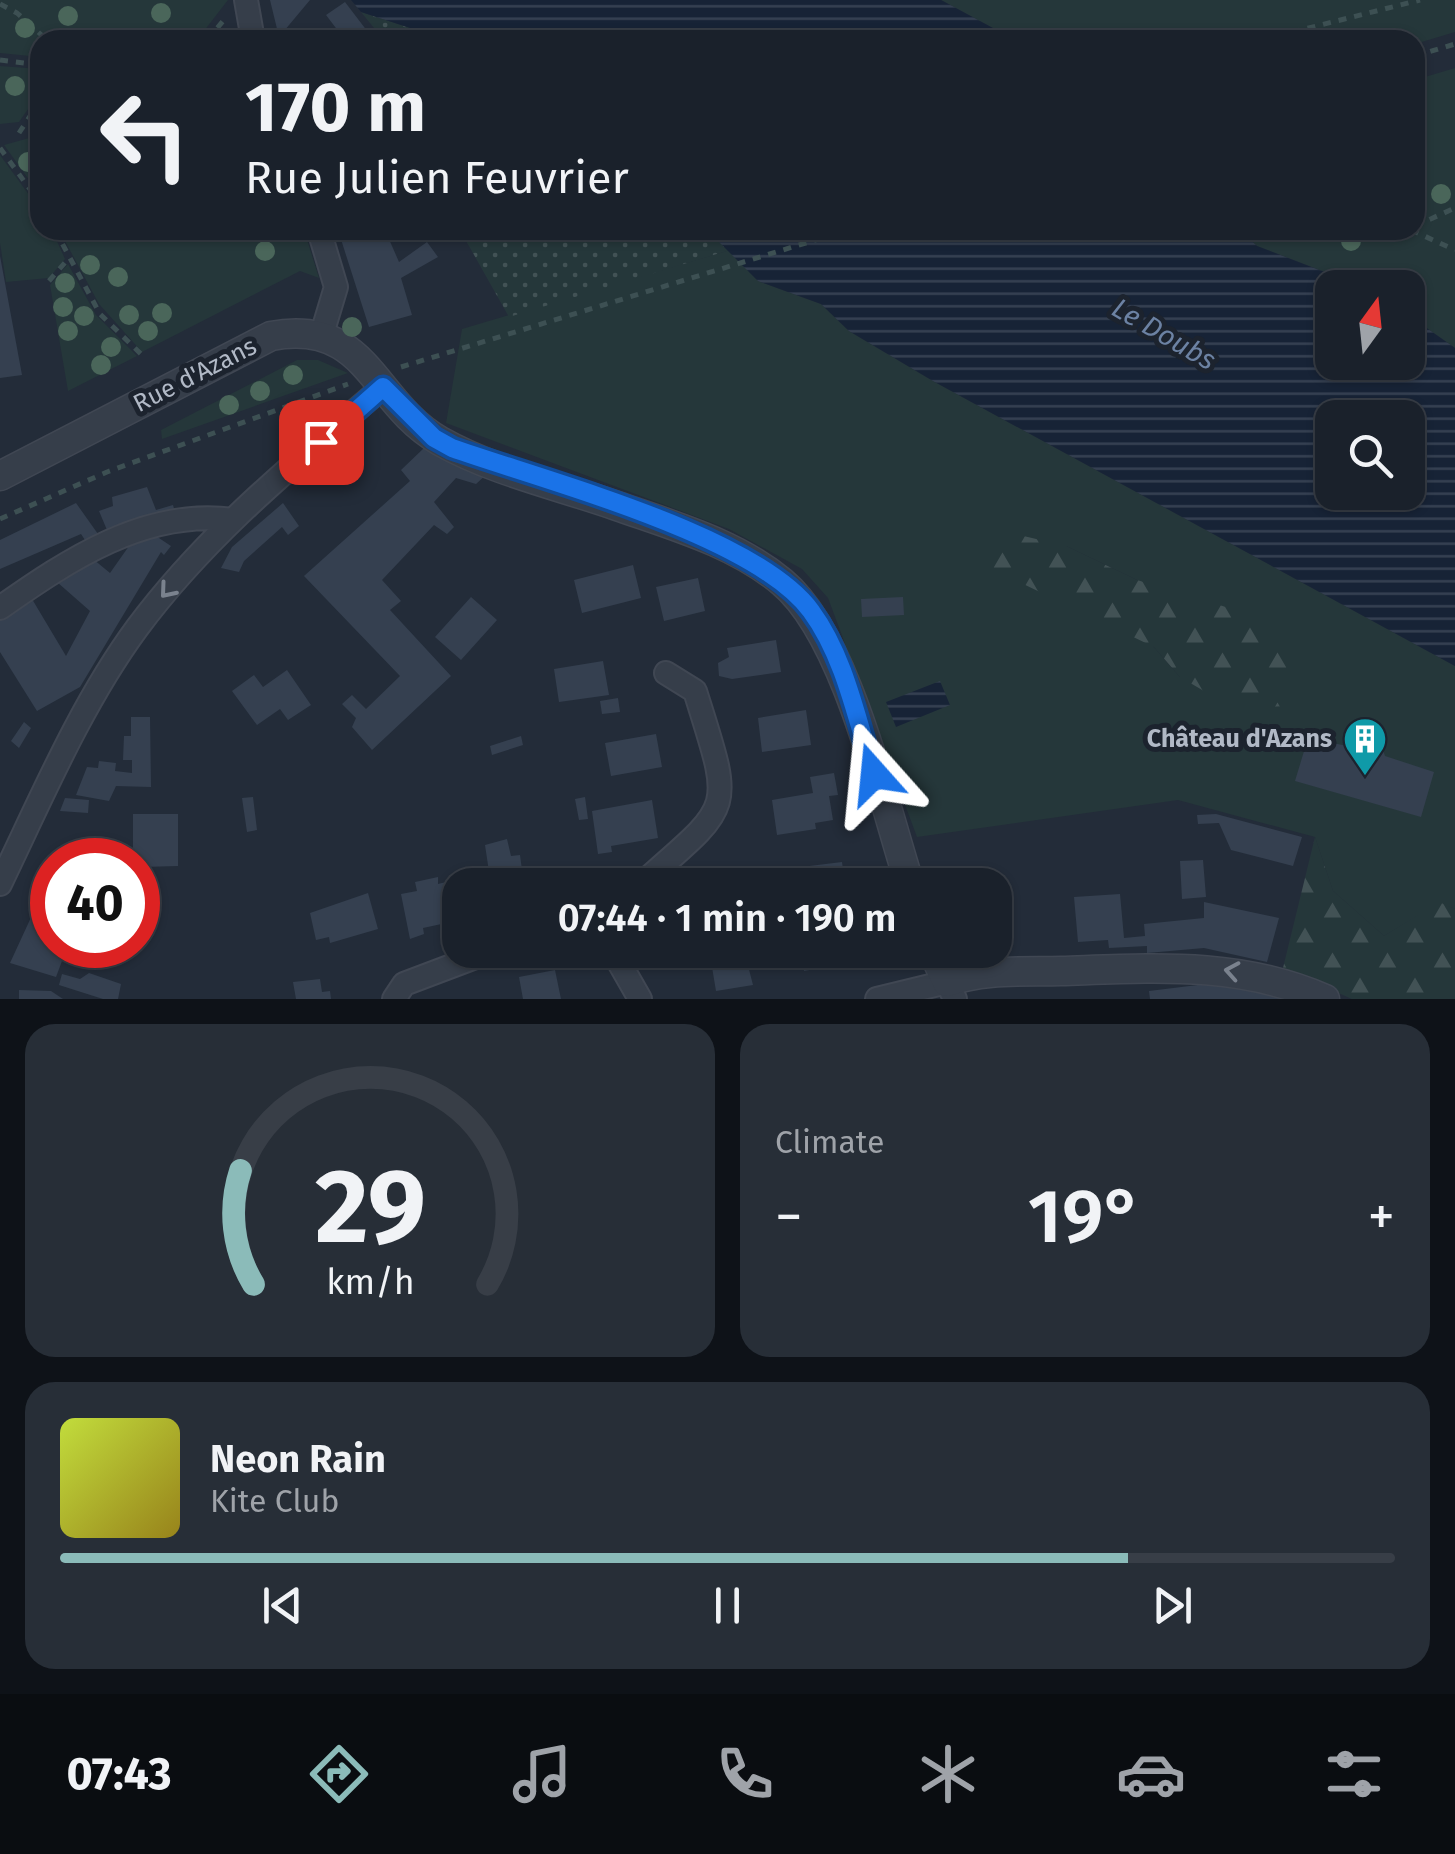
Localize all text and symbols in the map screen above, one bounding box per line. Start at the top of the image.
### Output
text: 170 m [245,66,426,150]
icon: left [80,70,210,200]
text: Rue Julien Feuvrier [245,151,629,205]
north arrow [1315,270,1425,380]
map controls [1315,270,1425,510]
water label: Le Doubs [1106,291,1222,377]
street label: Rue d'Azans [128,331,262,419]
pin [279,400,364,485]
button: search [1315,400,1425,510]
icon: arrive [294,415,349,470]
one-way arrow [160,580,178,598]
building icon: Château d'Azans [1342,716,1388,777]
position arrow [822,722,926,826]
place label: Château d'Azans [1147,724,1332,754]
speed limit sign: 40 [30,838,160,968]
text: 07:44 · 1 min · 190 m [558,895,896,941]
one-way arrow [1224,961,1240,982]
text: Climate [775,1123,884,1161]
text: 29 [315,1145,425,1270]
text: 19° [1028,1172,1142,1262]
text: − [775,1184,803,1250]
text: + [1368,1184,1395,1250]
text: km/h [326,1261,414,1303]
text: Neon Rain [210,1436,386,1482]
text: Kite Club [210,1482,339,1520]
icon: previous [255,1578,310,1633]
icon: pause [700,1578,755,1633]
icon: next [1145,1578,1200,1633]
icon: directions [304,1739,374,1809]
icon: music [507,1739,577,1809]
icon: phone [710,1739,780,1809]
icon: climate [913,1739,983,1809]
icon: car [1116,1739,1186,1809]
icon: filters [1319,1739,1389,1809]
text: 07:43 [66,1747,172,1801]

